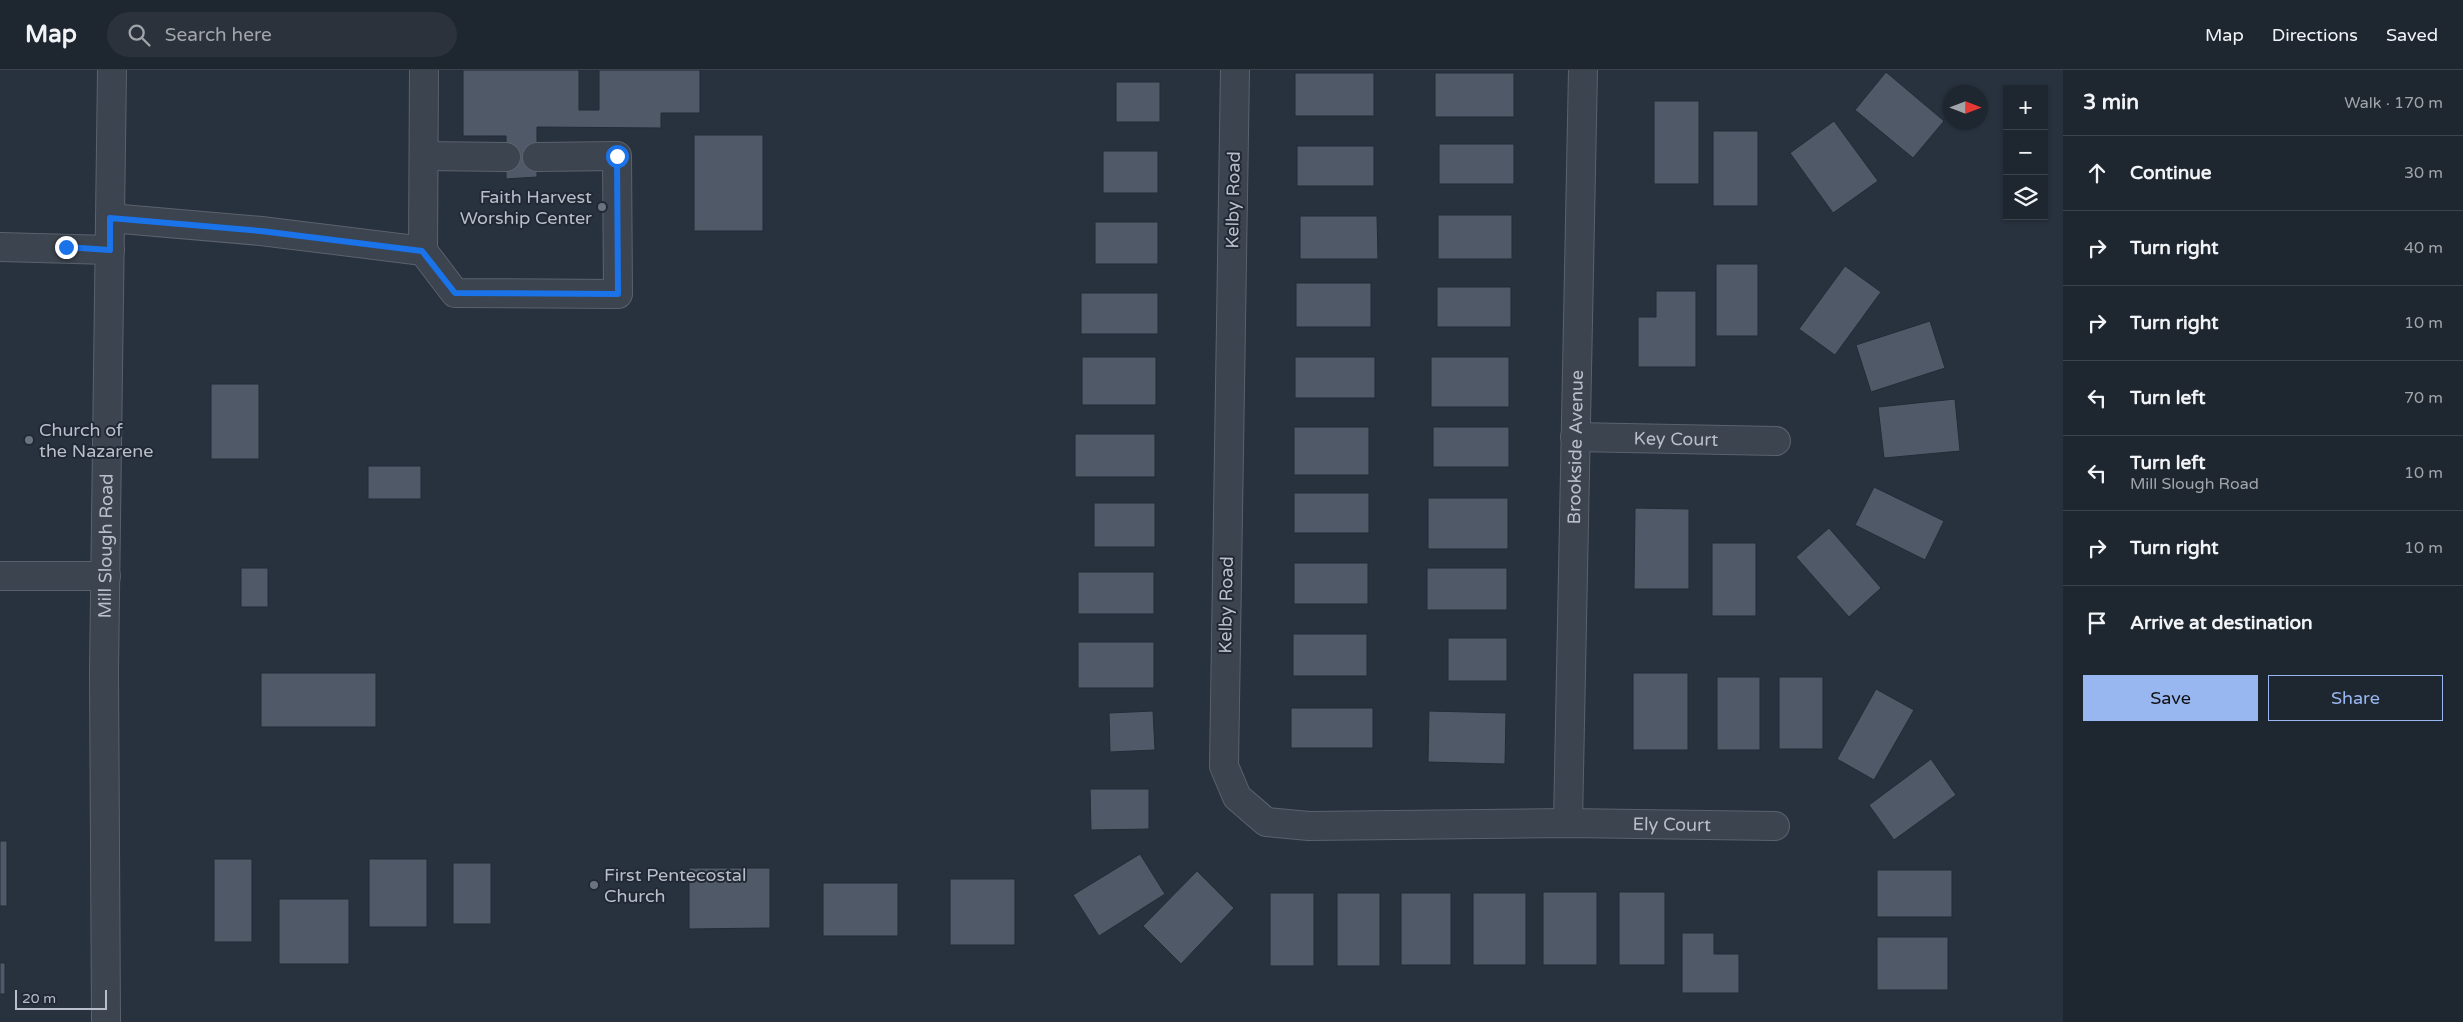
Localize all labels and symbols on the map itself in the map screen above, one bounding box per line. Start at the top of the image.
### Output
north arrow [1943,85,1988,130]
route start [606,145,629,168]
street label: Kelby Road [1221,151,1245,249]
place label: Faith Harvest Worship Center [460,186,592,229]
marker: Faith Harvest Worship Center [596,201,608,213]
route end [55,236,78,259]
street label: Brookside Avenue [1563,370,1588,525]
place label: Church of the Nazarene [39,419,153,462]
street label: Key Court [1634,427,1719,451]
marker: Church of the Nazarene [23,434,35,446]
street label: Mill Slough Road [94,473,118,619]
street label: Kelby Road [1214,556,1238,654]
street label: Ely Court [1632,813,1711,836]
place label: First Pentecostal Church [604,864,746,907]
marker: First Pentecostal Church [588,879,600,891]
scale bar [15,987,108,1010]

